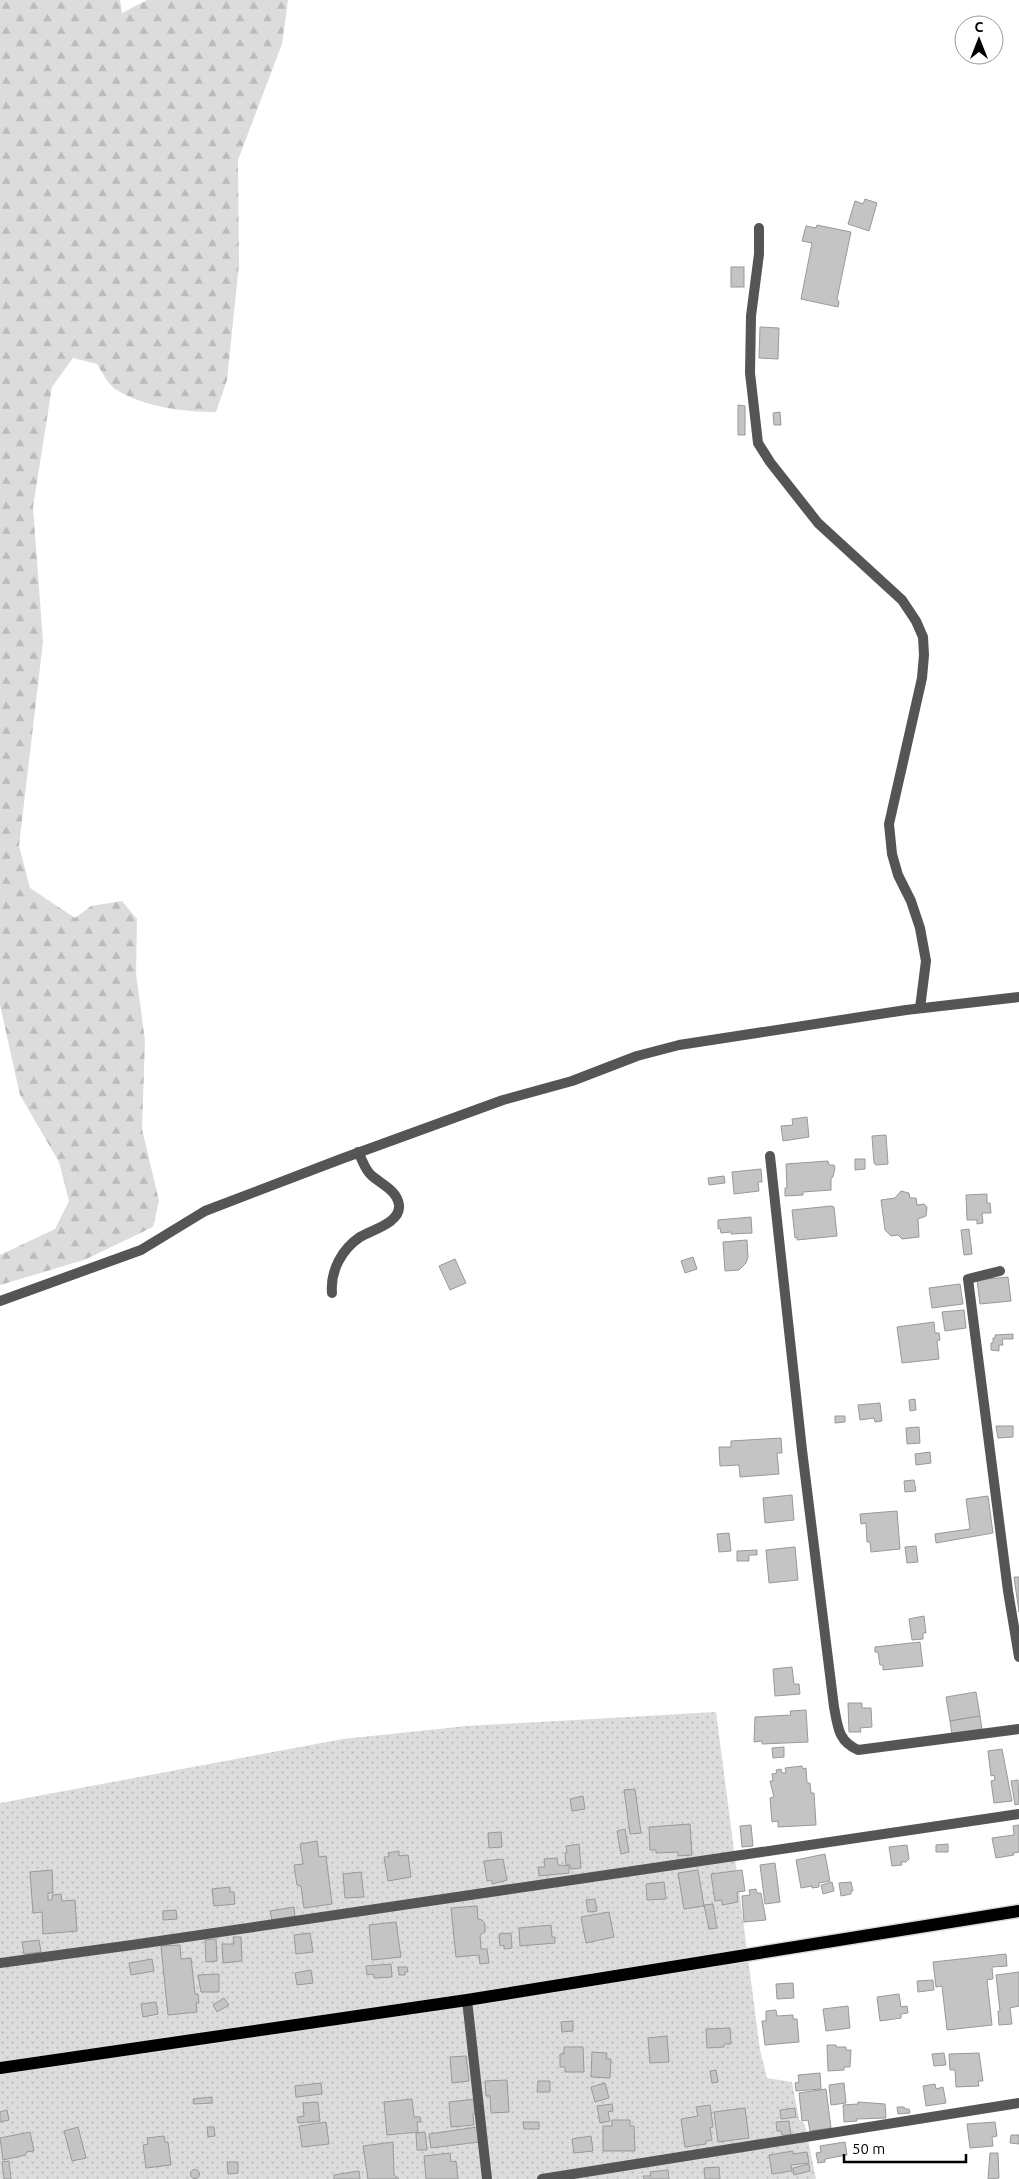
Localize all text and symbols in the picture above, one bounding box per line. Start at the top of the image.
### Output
north arrow [954,15,1004,65]
text: С [975,19,984,35]
scale bar [844,2132,966,2164]
text: 50 m [852,2140,885,2157]

